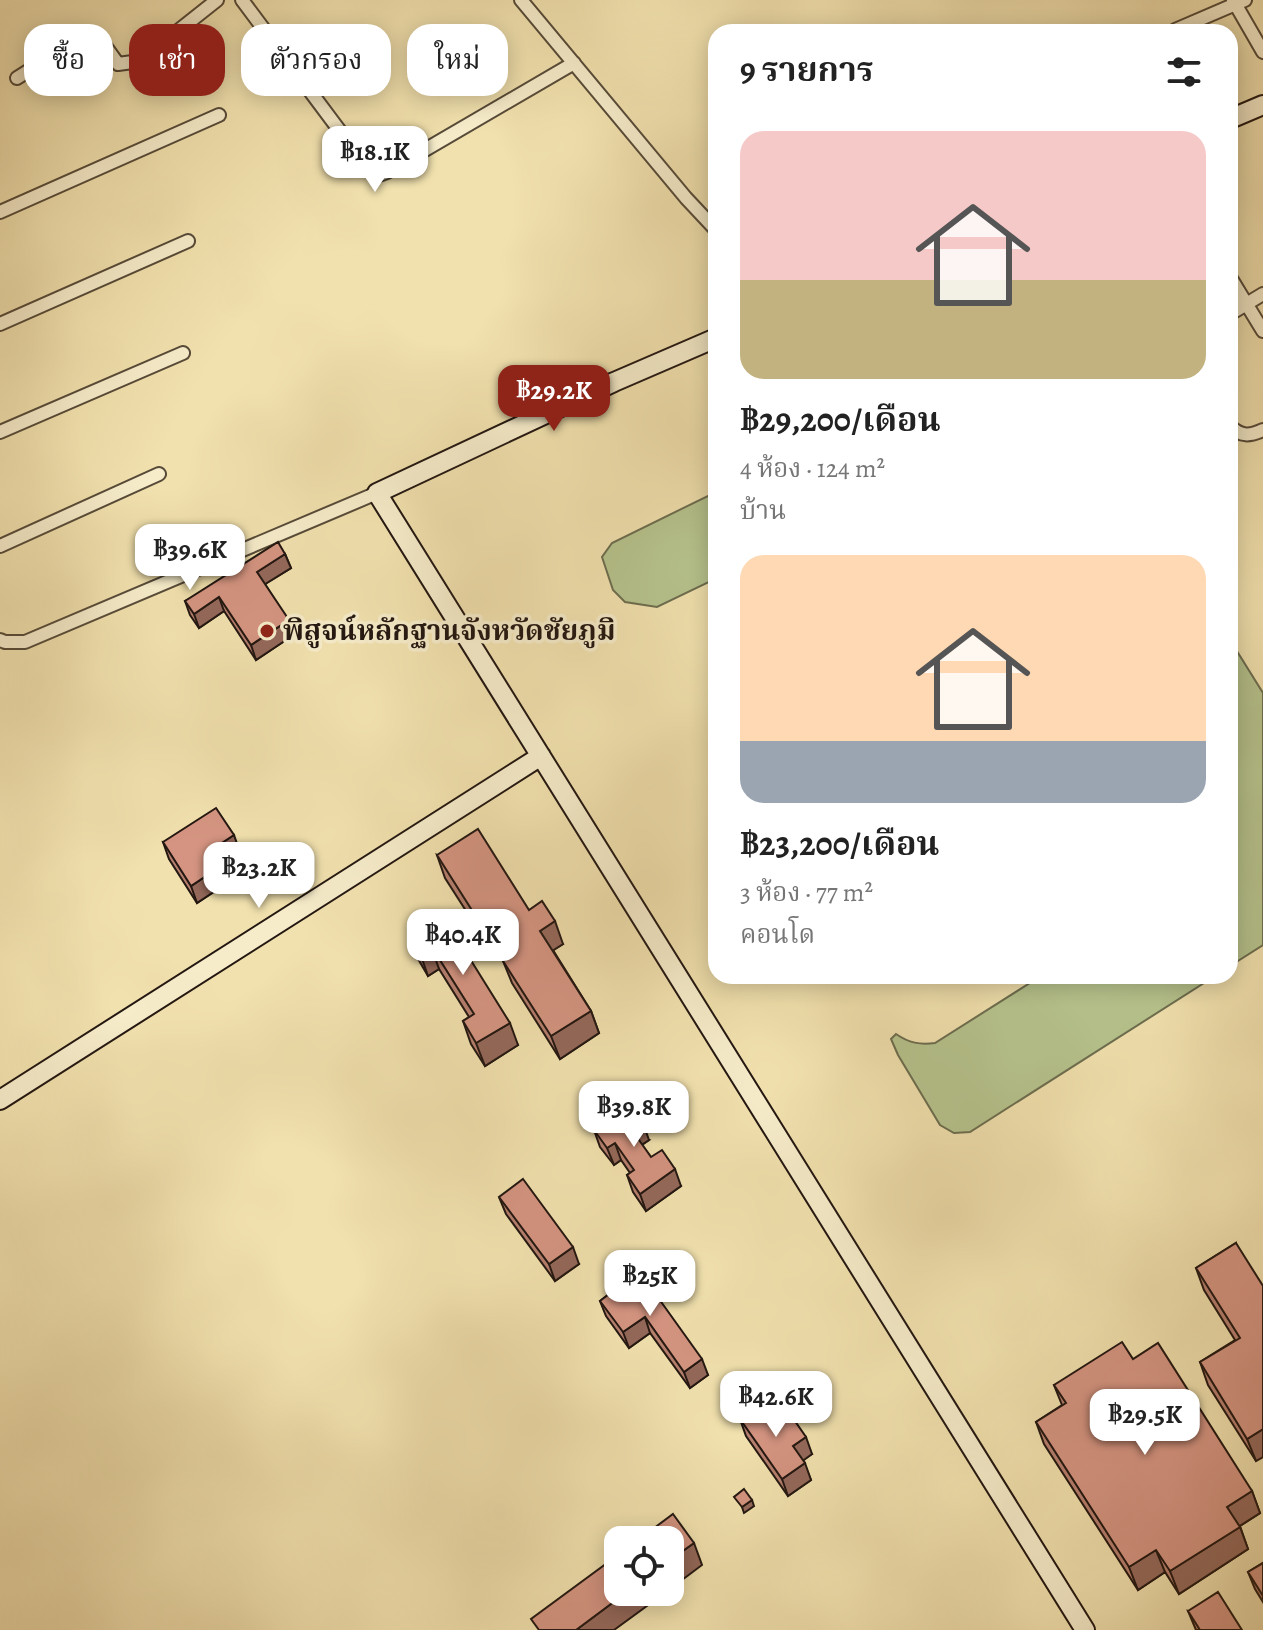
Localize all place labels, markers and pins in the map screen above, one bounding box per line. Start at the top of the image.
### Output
pin: ฿18.1K [310,126,440,194]
pin: ฿29.2K [489,365,619,433]
pin: ฿39.6K [125,524,255,592]
place label: พิสูจน์หลักฐานจังหวัดชัยภูมิ [283,612,615,650]
marker: พิสูจน์หลักฐานจังหวัดชัยภูมิ [258,622,276,640]
pin: ฿23.2K [194,842,324,910]
pin: ฿40.4K [398,909,528,977]
pin: ฿39.8K [569,1081,699,1149]
pin: ฿25K [603,1250,697,1318]
pin: ฿42.6K [711,1371,841,1439]
pin: ฿29.5K [1080,1389,1210,1457]

